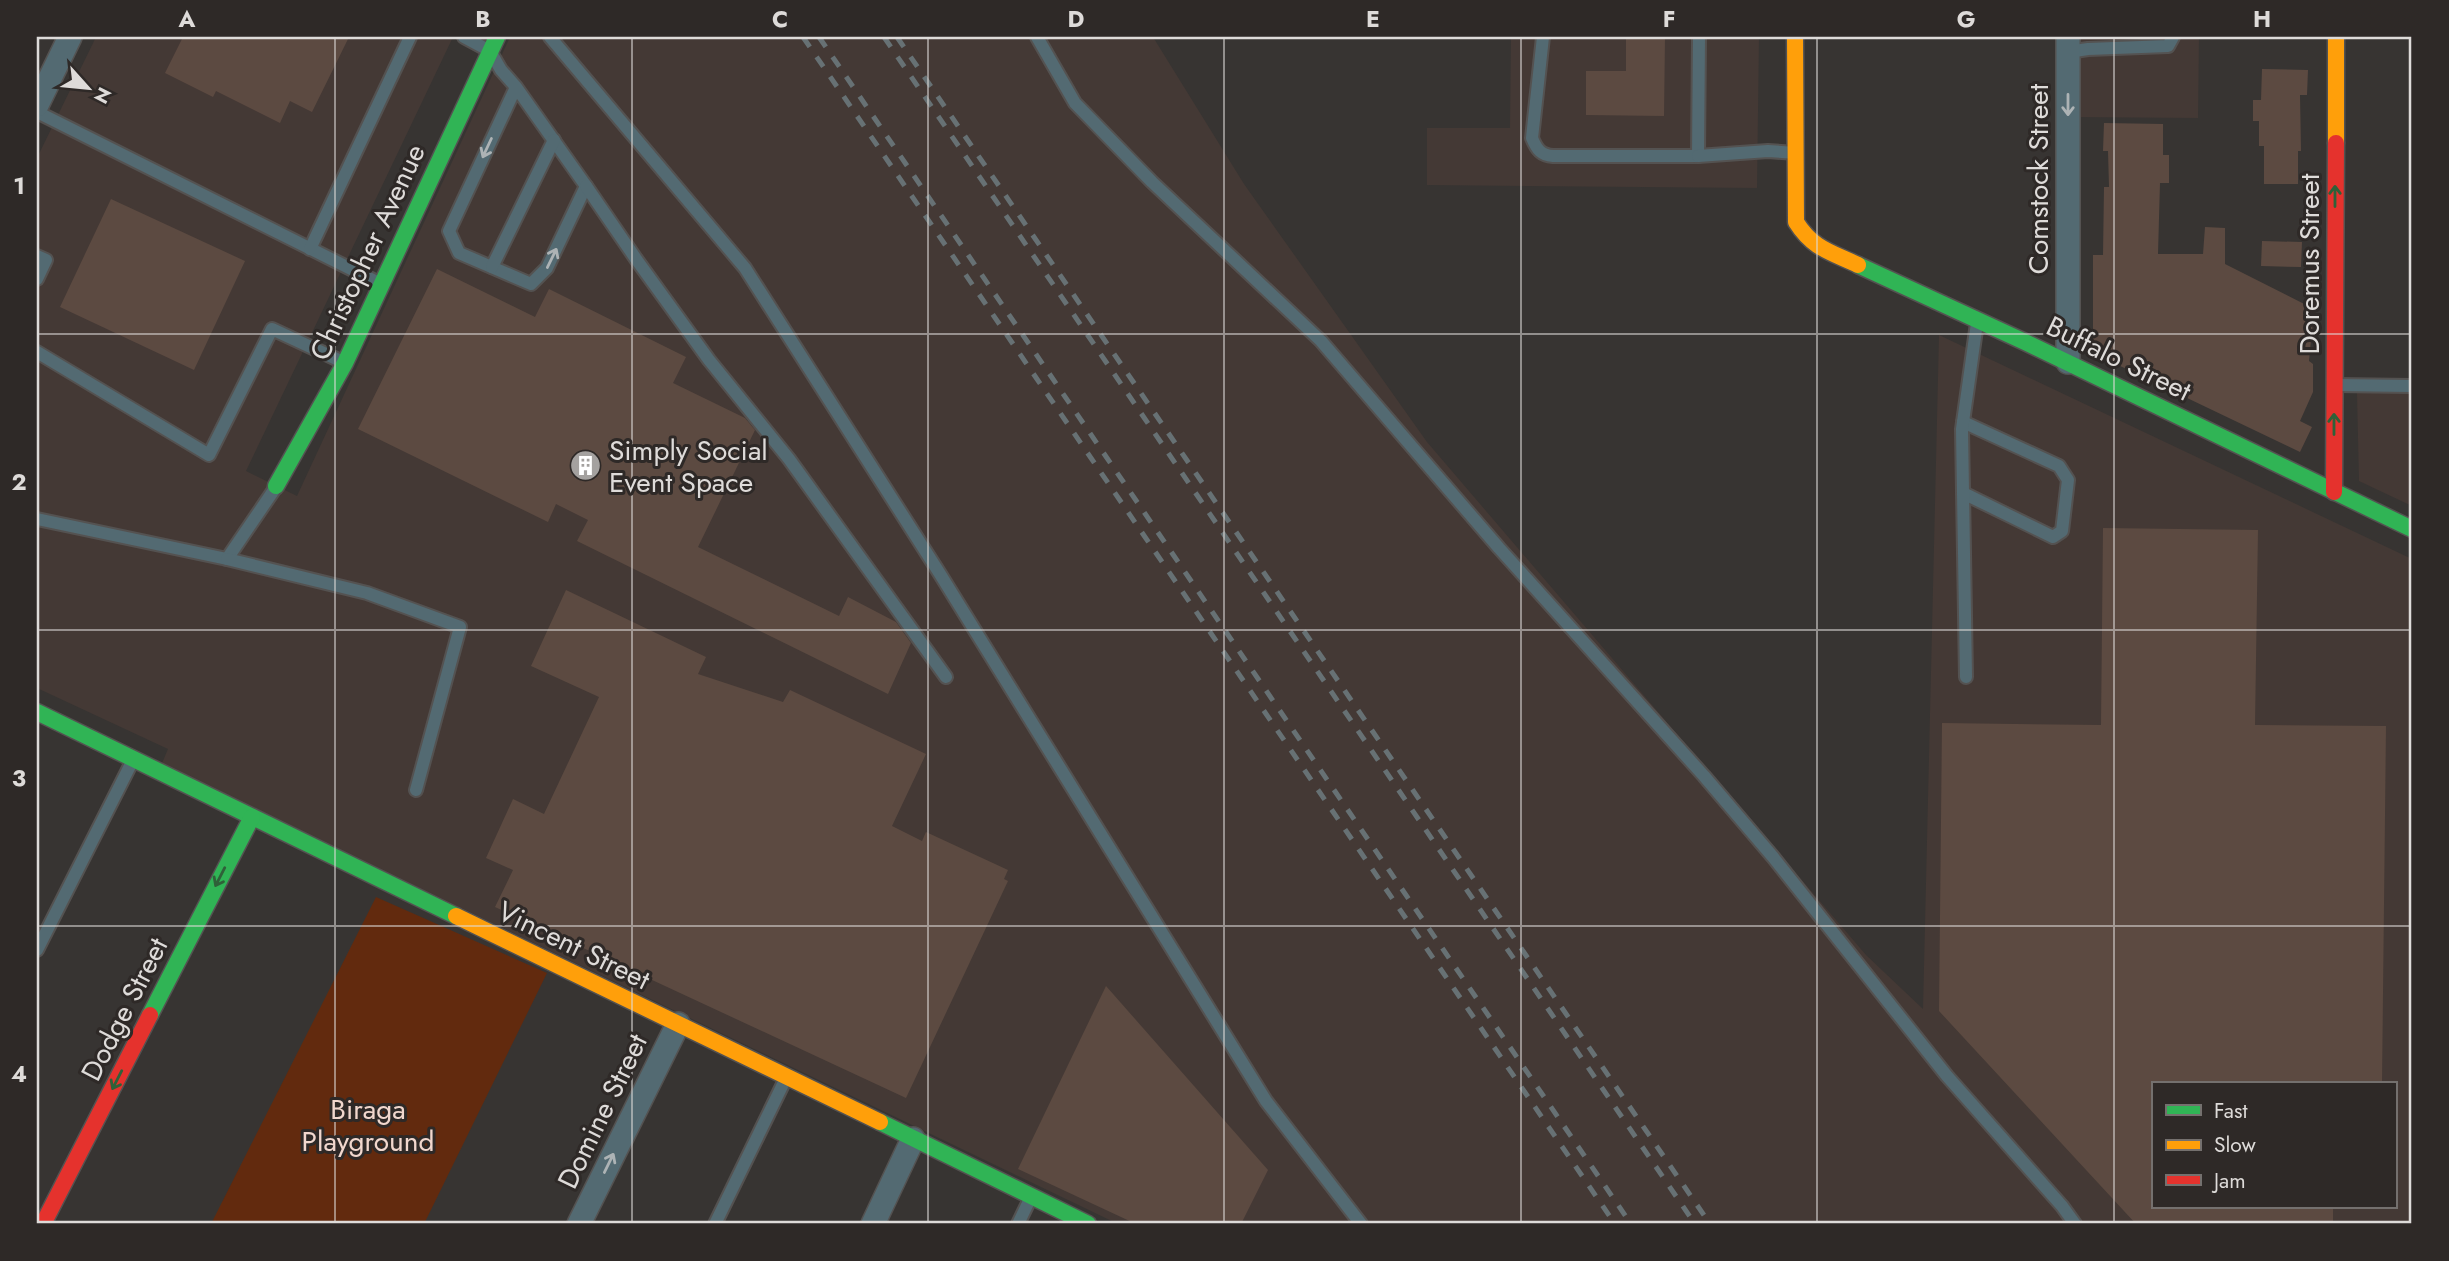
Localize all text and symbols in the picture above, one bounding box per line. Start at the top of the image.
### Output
text: A [178,2,196,36]
text: B [475,2,491,36]
text: C [772,2,788,36]
text: D [1068,2,1085,36]
text: E [1366,2,1380,36]
text: F [1663,2,1675,36]
text: G [1957,2,1975,36]
text: H [2253,2,2271,36]
north arrow [52,52,122,122]
text: N [87,83,118,108]
street label: Comstock Street [2018,83,2059,274]
one-way arrow [2061,93,2075,116]
street label: Christopher Avenue [299,137,436,367]
one-way arrow [480,137,493,159]
text: 1 [13,169,25,203]
street label: Doremus Street [2289,173,2330,354]
one-way arrow [2328,185,2342,208]
one-way arrow [545,248,559,269]
street label: Buffalo Street [2039,306,2198,411]
one-way arrow [2327,412,2341,435]
place label: Simply Social Event Space [609,430,768,503]
building icon: Simply Social Event Space [569,449,603,483]
text: 2 [11,465,27,499]
text: 3 [12,761,26,795]
one-way arrow [213,867,227,887]
street label: Vincent Street [491,891,657,1000]
street label: Dodge Street [71,930,178,1088]
street label: Domine Street [547,1027,658,1196]
text: 4 [11,1057,27,1091]
one-way arrow [109,1069,123,1090]
legend [2152,1082,2396,1208]
park label: Biraga Playground [302,1089,434,1162]
text: Fast [2214,1096,2247,1126]
text: Slow [2214,1130,2256,1160]
one-way arrow [603,1153,617,1174]
text: Jam [2211,1166,2246,1196]

